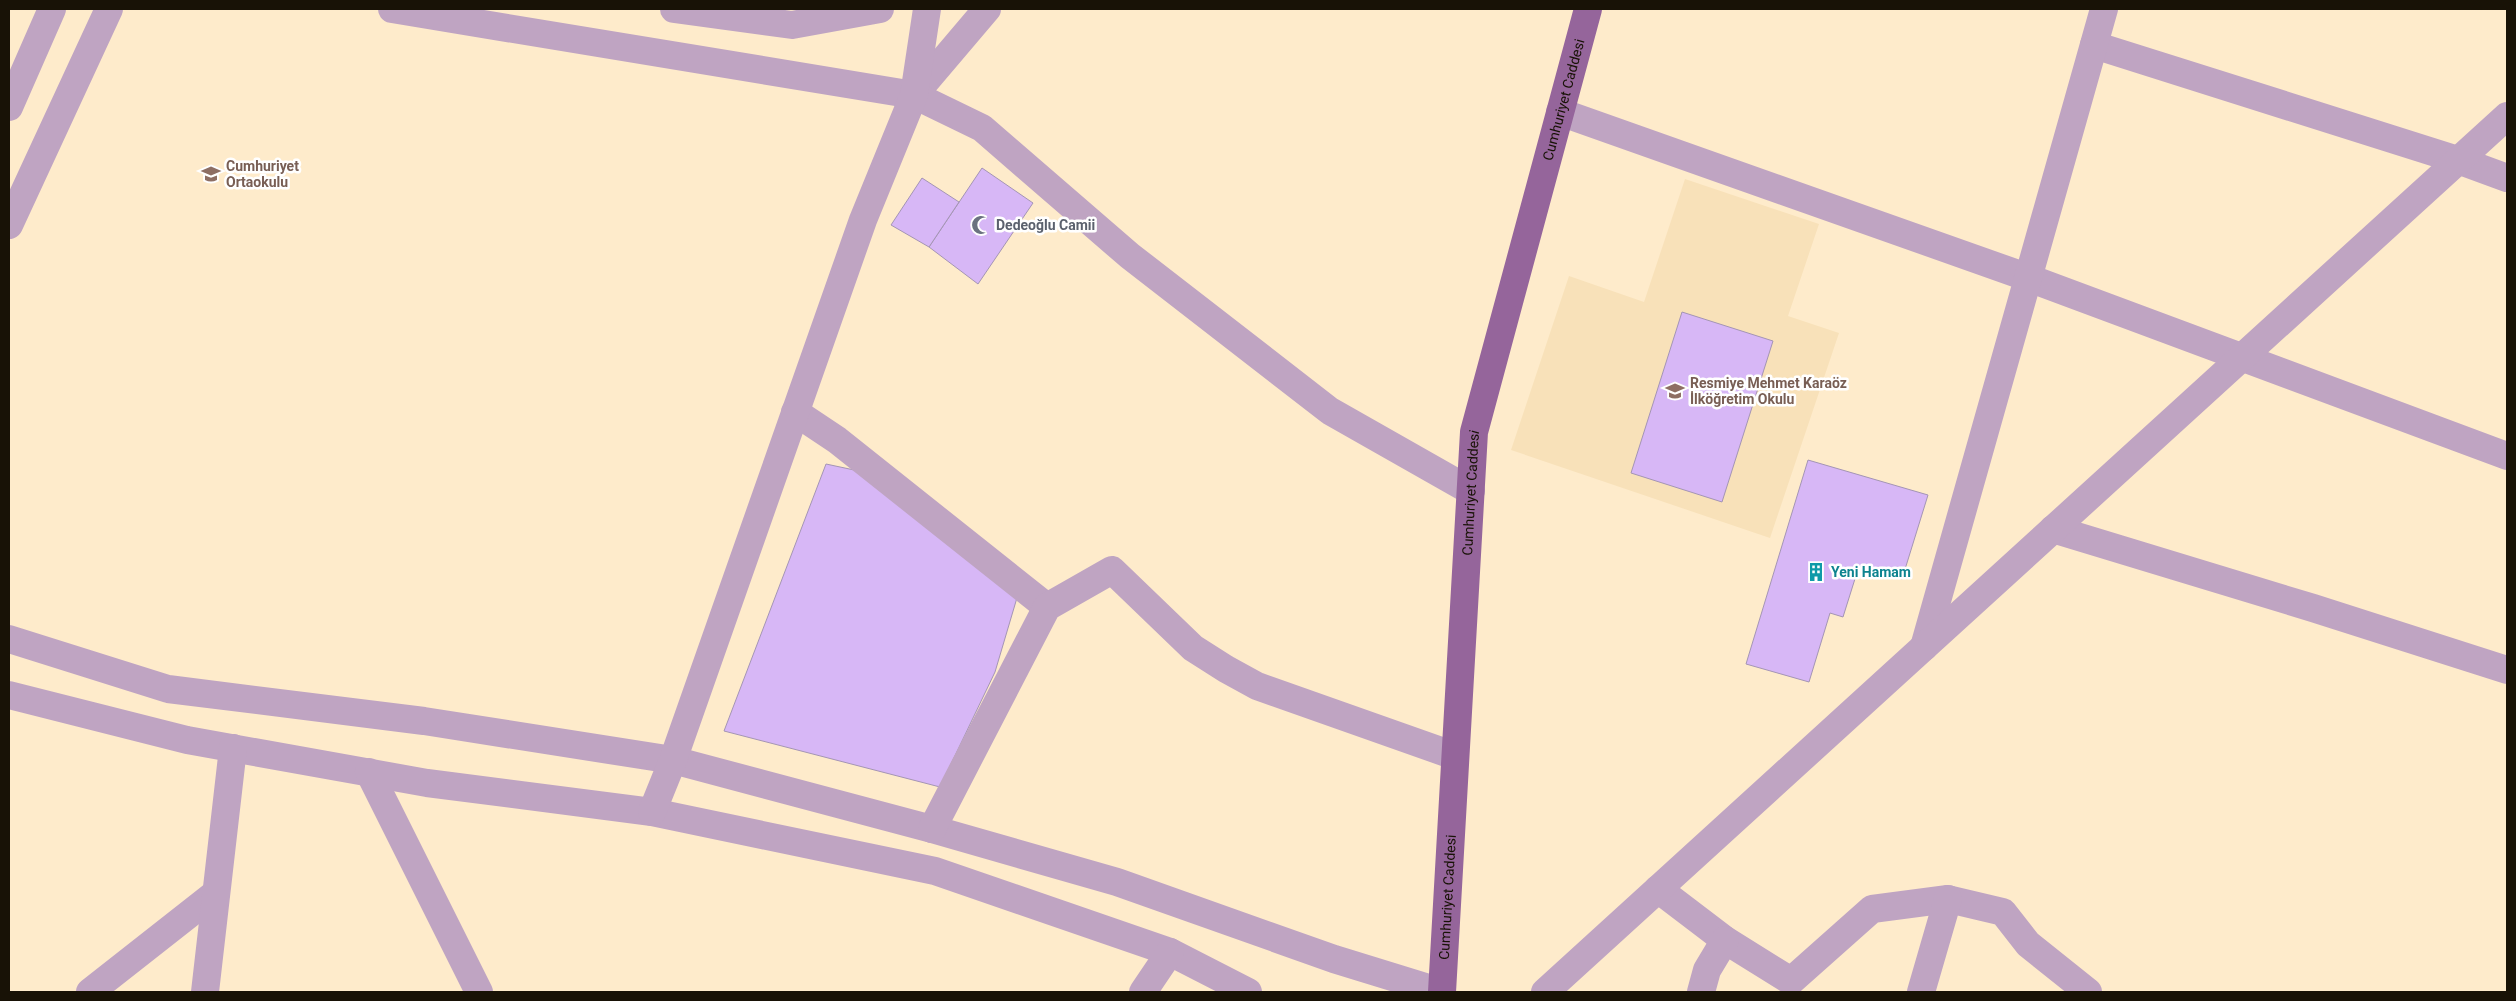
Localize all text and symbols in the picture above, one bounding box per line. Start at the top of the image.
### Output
street label: Cumhuriyet Caddesi [1539,37,1588,162]
place label: Cumhuriyet Ortaokulu [226,158,299,190]
school or university icon: Cumhuriyet Ortaokulu [200,163,222,185]
mosque icon: Dedeoğlu Camii [970,214,992,236]
place label: Dedeoğlu Camii [996,217,1095,233]
place label: Resmiye Mehmet Karaöz İlköğretim Okulu [1690,375,1847,407]
school or university icon: Resmiye Mehmet Karaöz İlköğretim Okulu [1664,380,1686,402]
street label: Cumhuriyet Caddesi [1459,428,1482,556]
building icon: Yeni Hamam [1805,561,1827,583]
place label: Yeni Hamam [1831,564,1911,580]
street label: Cumhuriyet Caddesi [1436,834,1459,960]

